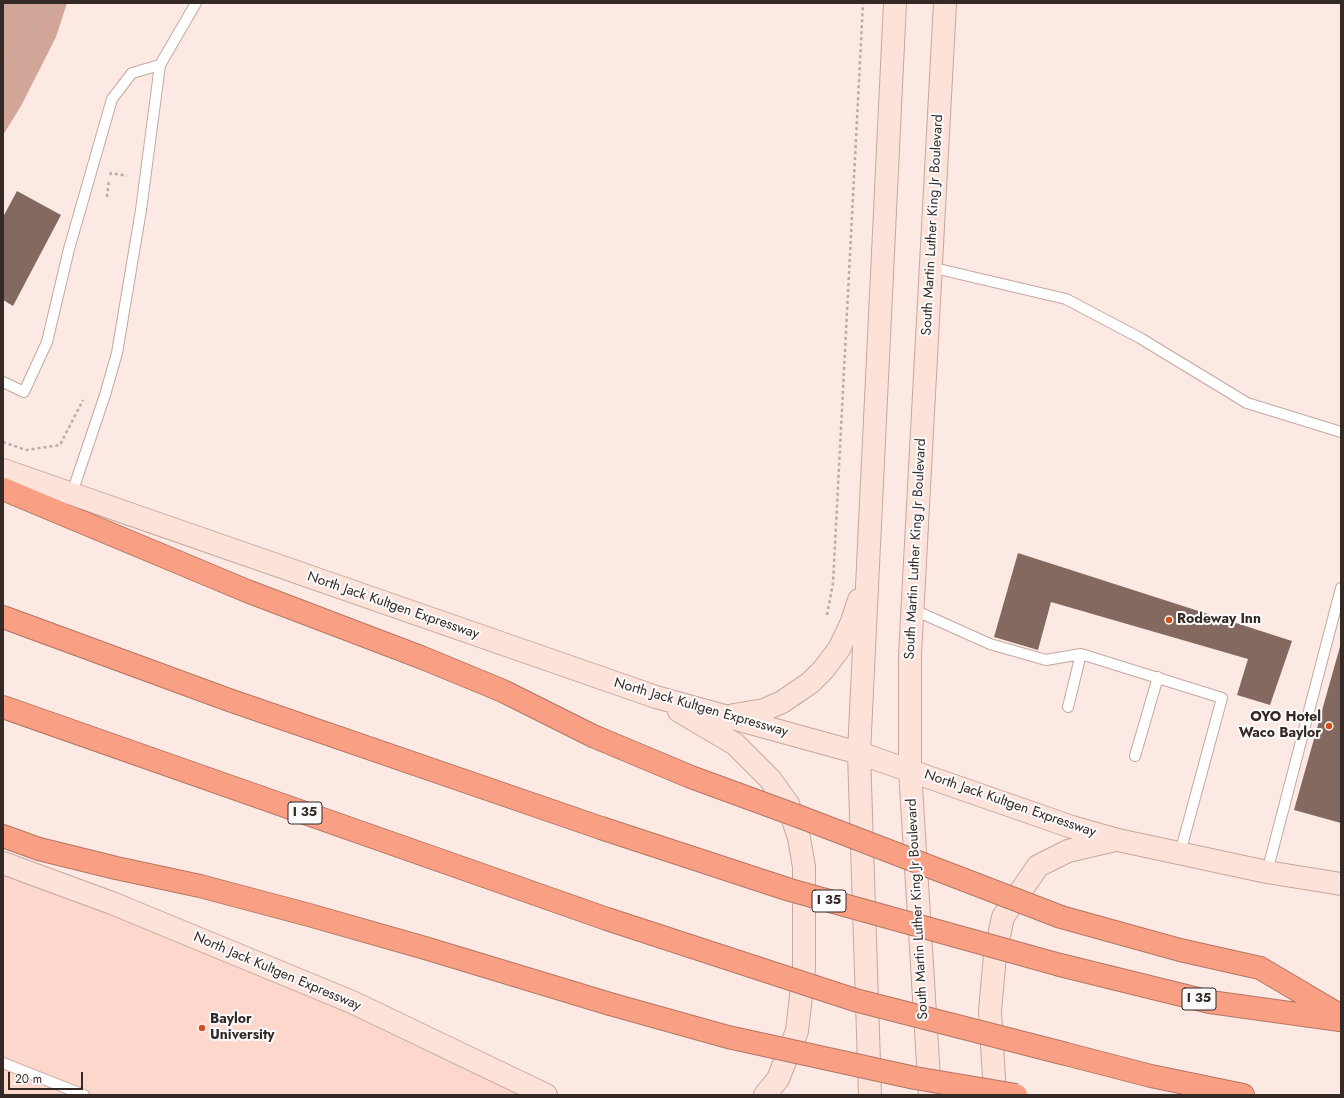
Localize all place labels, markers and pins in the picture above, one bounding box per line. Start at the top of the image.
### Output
place label: Rodeway Inn [1177,612,1261,628]
marker: Rodeway Inn [1164,615,1174,625]
place label: OYO Hotel Waco Baylor [1239,710,1321,742]
marker: OYO Hotel Waco Baylor [1324,721,1334,731]
place label: Baylor University [210,1012,275,1044]
marker: Baylor University [197,1023,207,1033]

